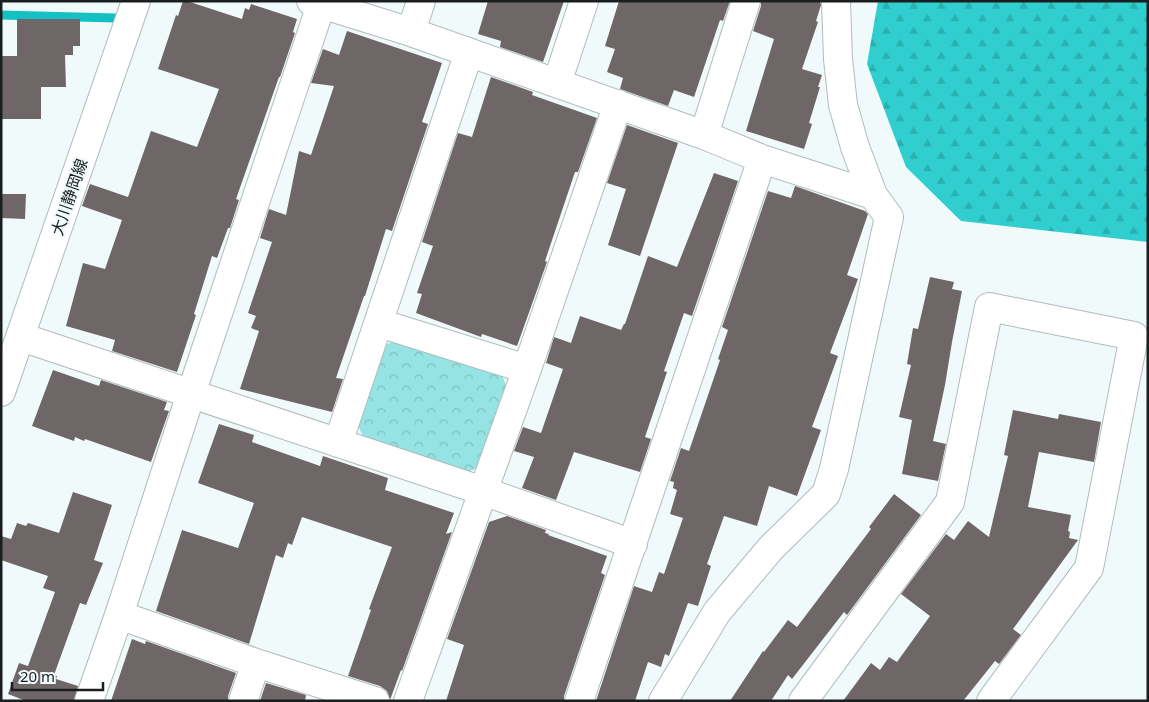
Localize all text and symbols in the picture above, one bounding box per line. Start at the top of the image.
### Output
street label: 大川静岡線 [46,156,92,238]
scale bar [12,660,104,692]
text: 20 m [20,666,55,686]

